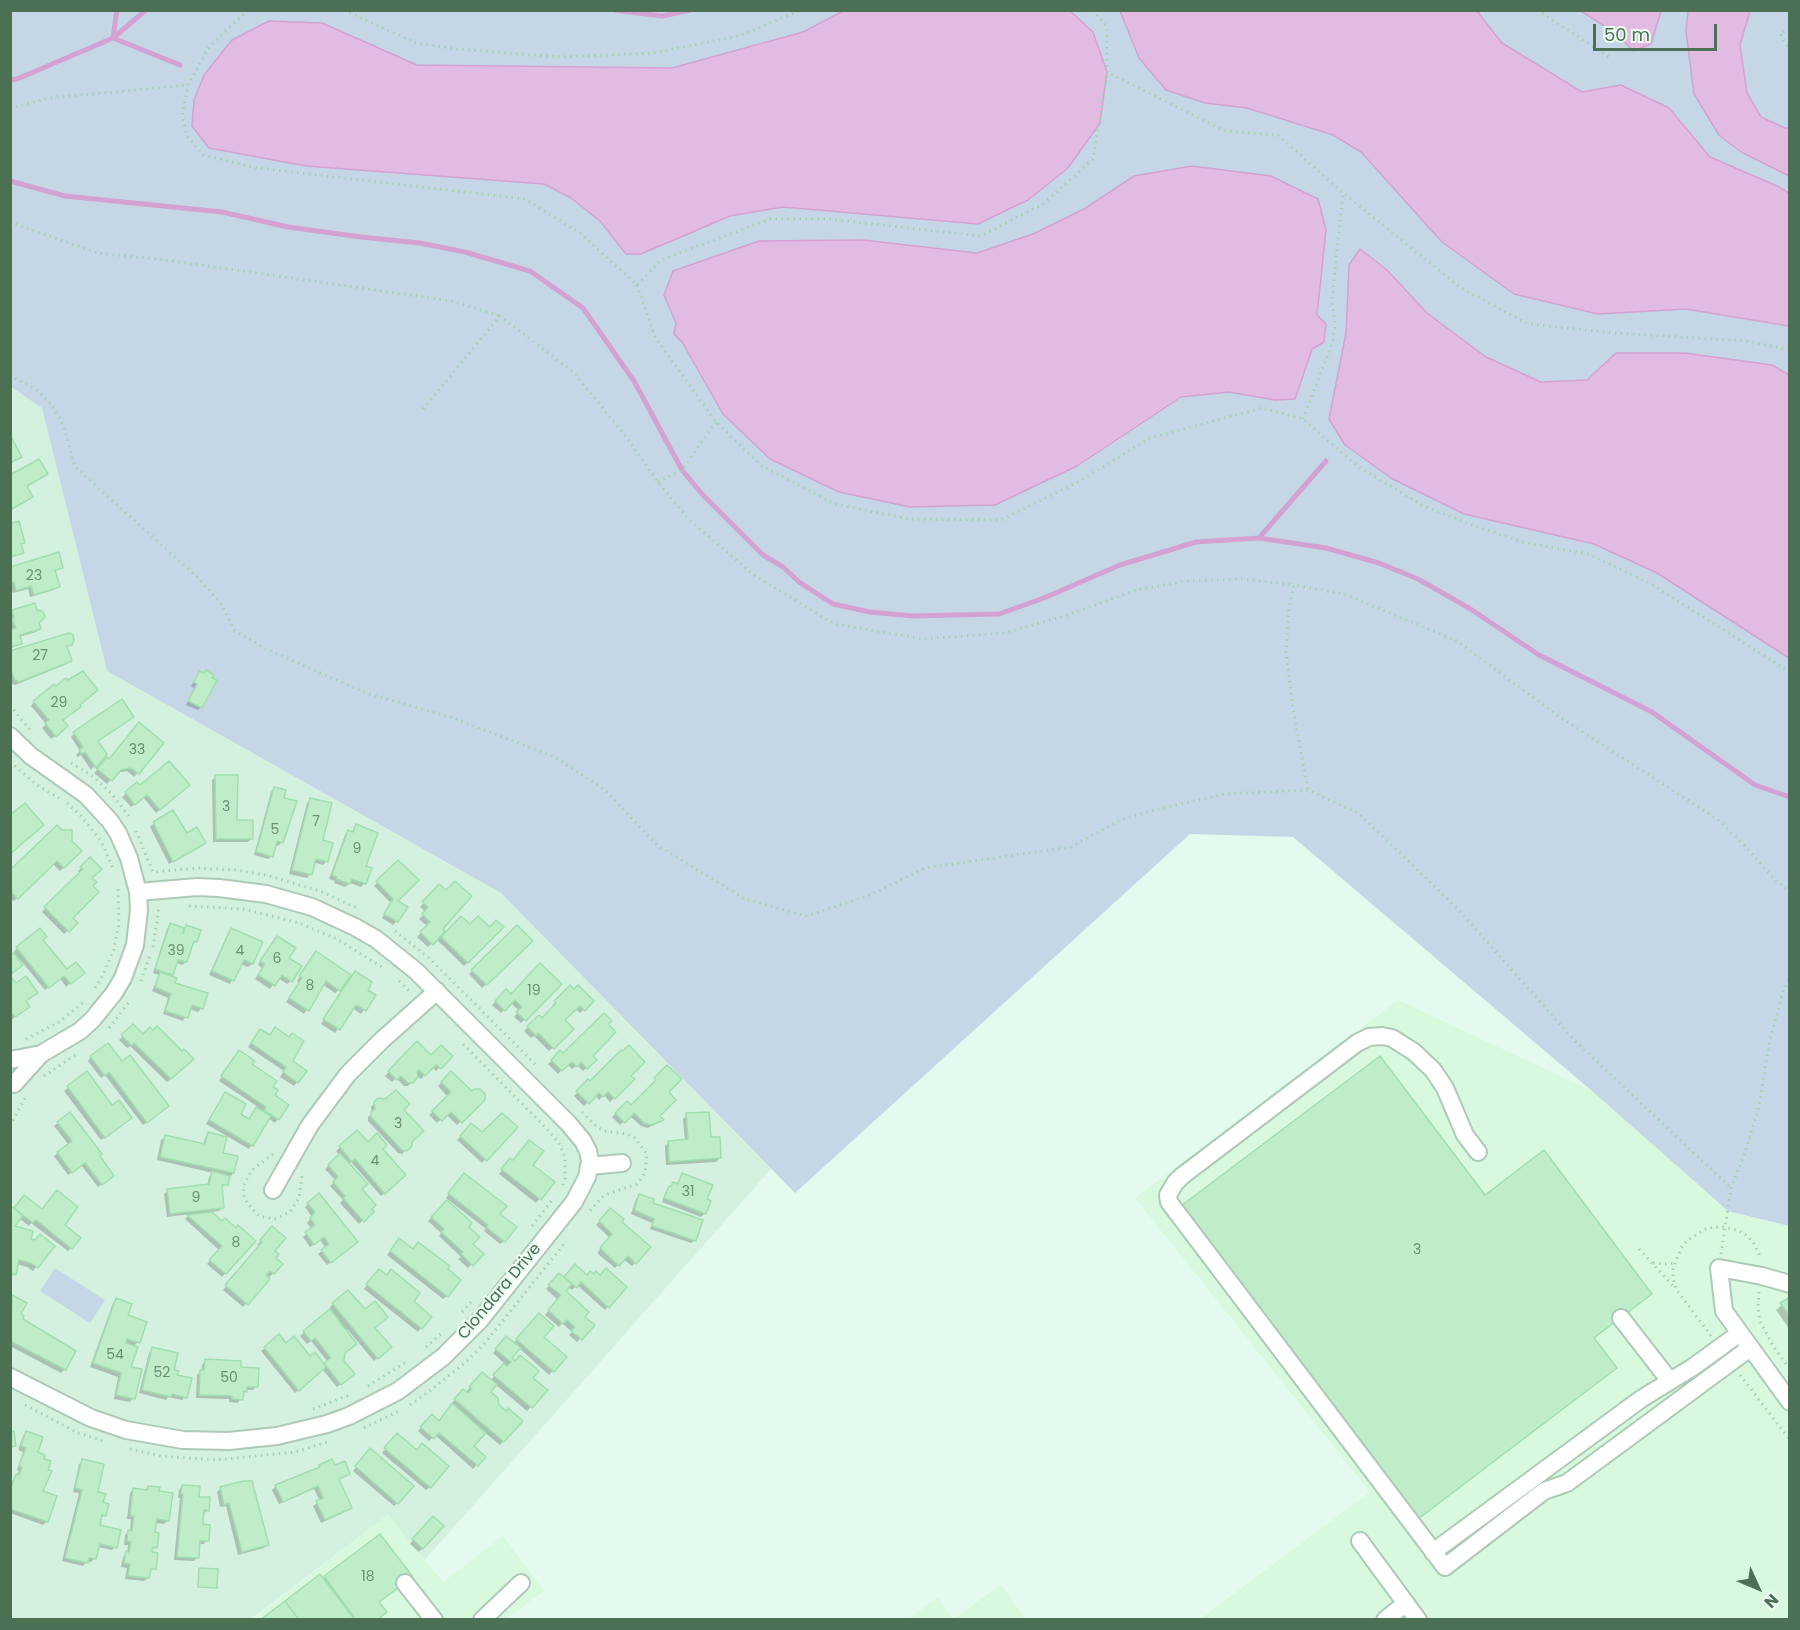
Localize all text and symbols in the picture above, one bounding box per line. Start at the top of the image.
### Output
scale bar [1596,12,1720,50]
text: 50 m [1604,22,1650,47]
house number: 23 [26,568,42,584]
house number: 27 [32,648,48,664]
house number: 29 [51,695,67,711]
house number: 33 [129,742,145,758]
house number: 3 [222,799,230,815]
house number: 7 [312,814,320,830]
house number: 5 [271,822,279,838]
house number: 9 [353,841,361,857]
house number: 39 [167,943,185,959]
house number: 4 [236,943,244,959]
house number: 6 [273,951,281,967]
house number: 8 [306,978,314,994]
house number: 19 [527,983,541,999]
house number: 3 [394,1116,402,1132]
house number: 4 [371,1153,379,1169]
house number: 31 [682,1184,694,1200]
house number: 9 [192,1190,200,1206]
house number: 8 [232,1235,240,1251]
street label: Clondara Drive [454,1240,546,1344]
house number: 3 [1413,1242,1421,1258]
house number: 54 [106,1347,124,1363]
house number: 52 [154,1365,170,1381]
house number: 50 [220,1370,238,1386]
north arrow [1728,1558,1788,1618]
house number: 18 [361,1569,375,1585]
text: N [1759,1589,1784,1613]

